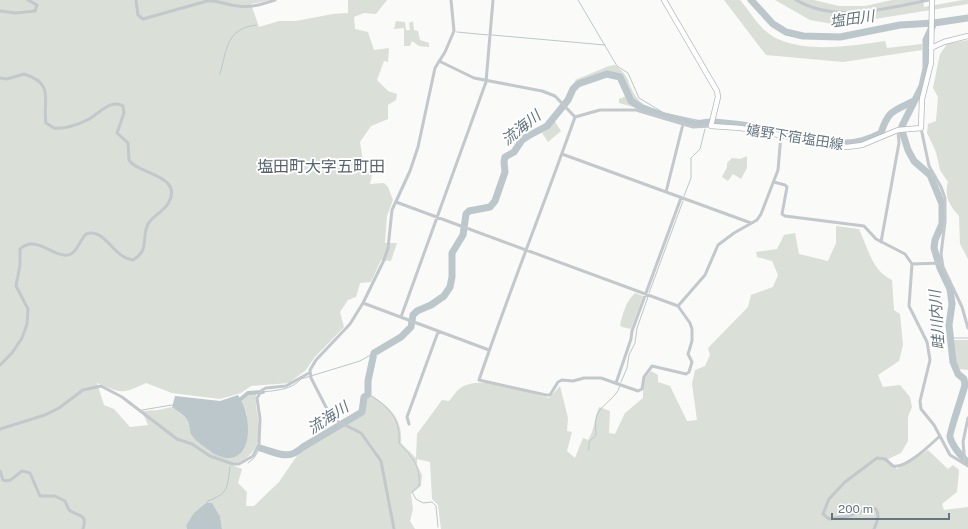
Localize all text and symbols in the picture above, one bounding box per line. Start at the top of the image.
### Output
water label: 塩田川 [828,7,877,30]
water label: 流海川 [498,106,545,148]
street label: 嬉野下宿塩田線 [745,121,845,153]
district label: 塩田町大字五町田 [257,157,385,176]
water label: 畦川内川 [926,288,947,351]
water label: 流海川 [304,397,353,437]
scale bar [832,495,949,521]
text: 200 m [838,502,873,516]

